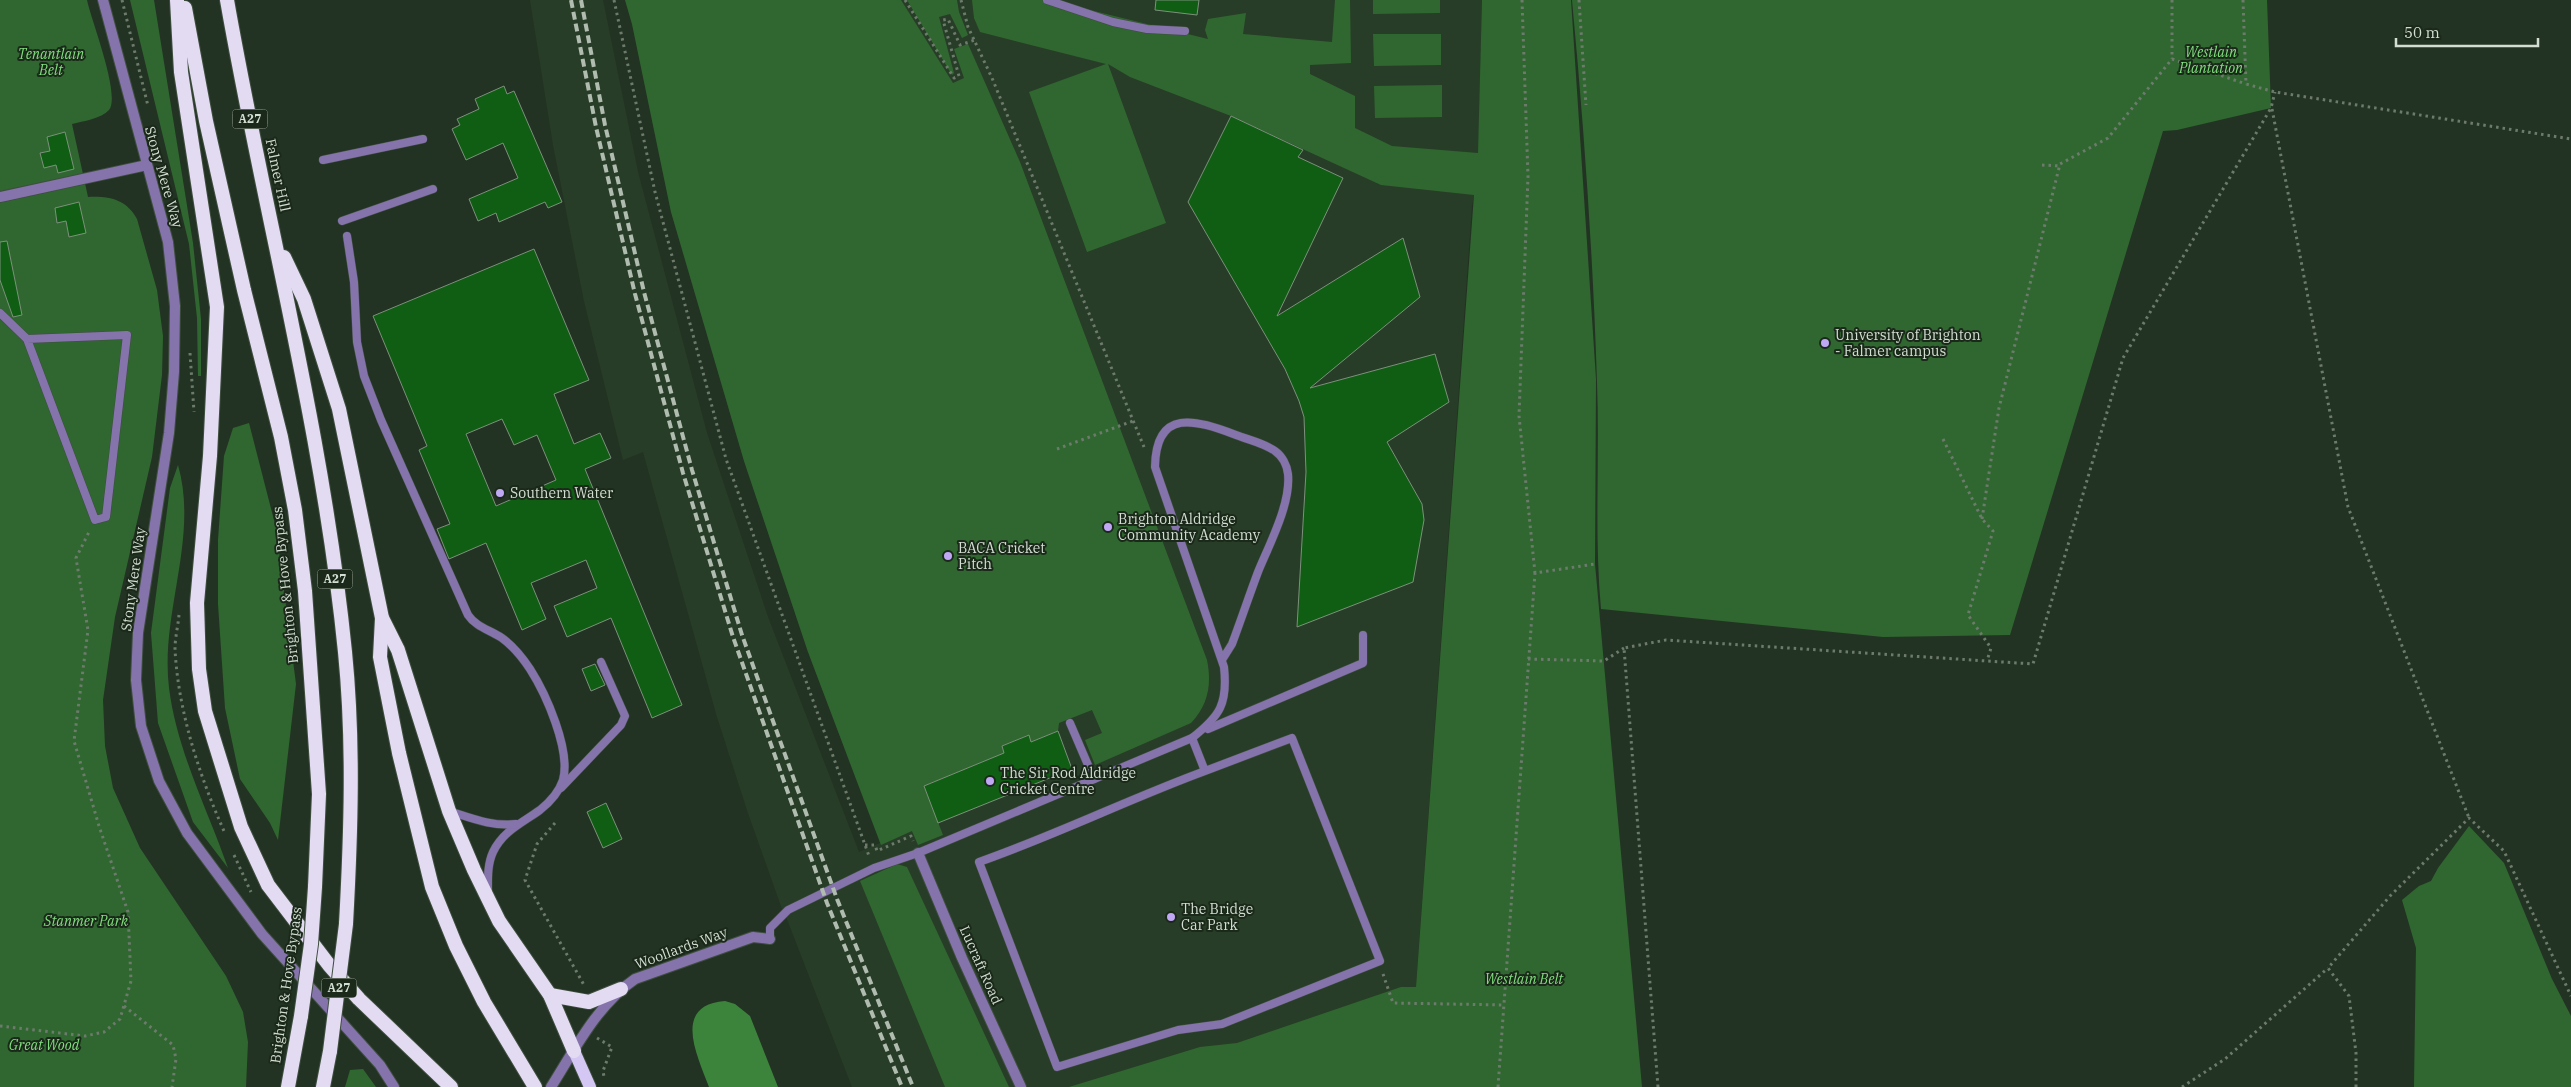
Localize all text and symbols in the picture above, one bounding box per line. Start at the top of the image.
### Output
scale bar [2396,15,2538,47]
text: 50 m [2404,23,2440,42]
park label: Westlain Plantation [2178,43,2243,77]
park label: Tenantlain Belt [18,45,84,79]
road number: A27 [232,110,268,128]
street label: Stony Mere Way [141,124,187,230]
street label: Falmer Hill [261,137,295,213]
place label: University of Brighton - Falmer campus [1835,326,1981,360]
marker: University of Brighton - Falmer campus [1819,337,1831,349]
place label: Southern Water [510,484,614,502]
marker: Southern Water [494,487,506,499]
street label: Brighton & Hove Bypass [268,505,302,665]
place label: Brighton Aldridge Community Academy [1118,510,1261,544]
marker: Brighton Aldridge Community Academy [1102,521,1114,533]
street label: Stony Mere Way [117,525,149,632]
place label: BACA Cricket Pitch [958,539,1045,573]
marker: BACA Cricket Pitch [942,550,954,562]
road number: A27 [318,570,352,588]
place label: The Sir Rod Aldridge Cricket Centre [1000,764,1136,798]
marker: The Sir Rod Aldridge Cricket Centre [984,775,996,787]
place label: The Bridge Car Park [1181,900,1253,934]
street label: Brighton & Hove Bypass [266,905,306,1065]
marker: The Bridge Car Park [1165,911,1177,923]
park label: Stanmer Park [43,912,129,930]
street label: Woollards Way [632,923,730,973]
street label: Lucraft Road [956,923,1007,1008]
park label: Westlain Belt [1485,970,1564,988]
road number: A27 [322,978,356,998]
park label: Great Wood [9,1036,80,1054]

